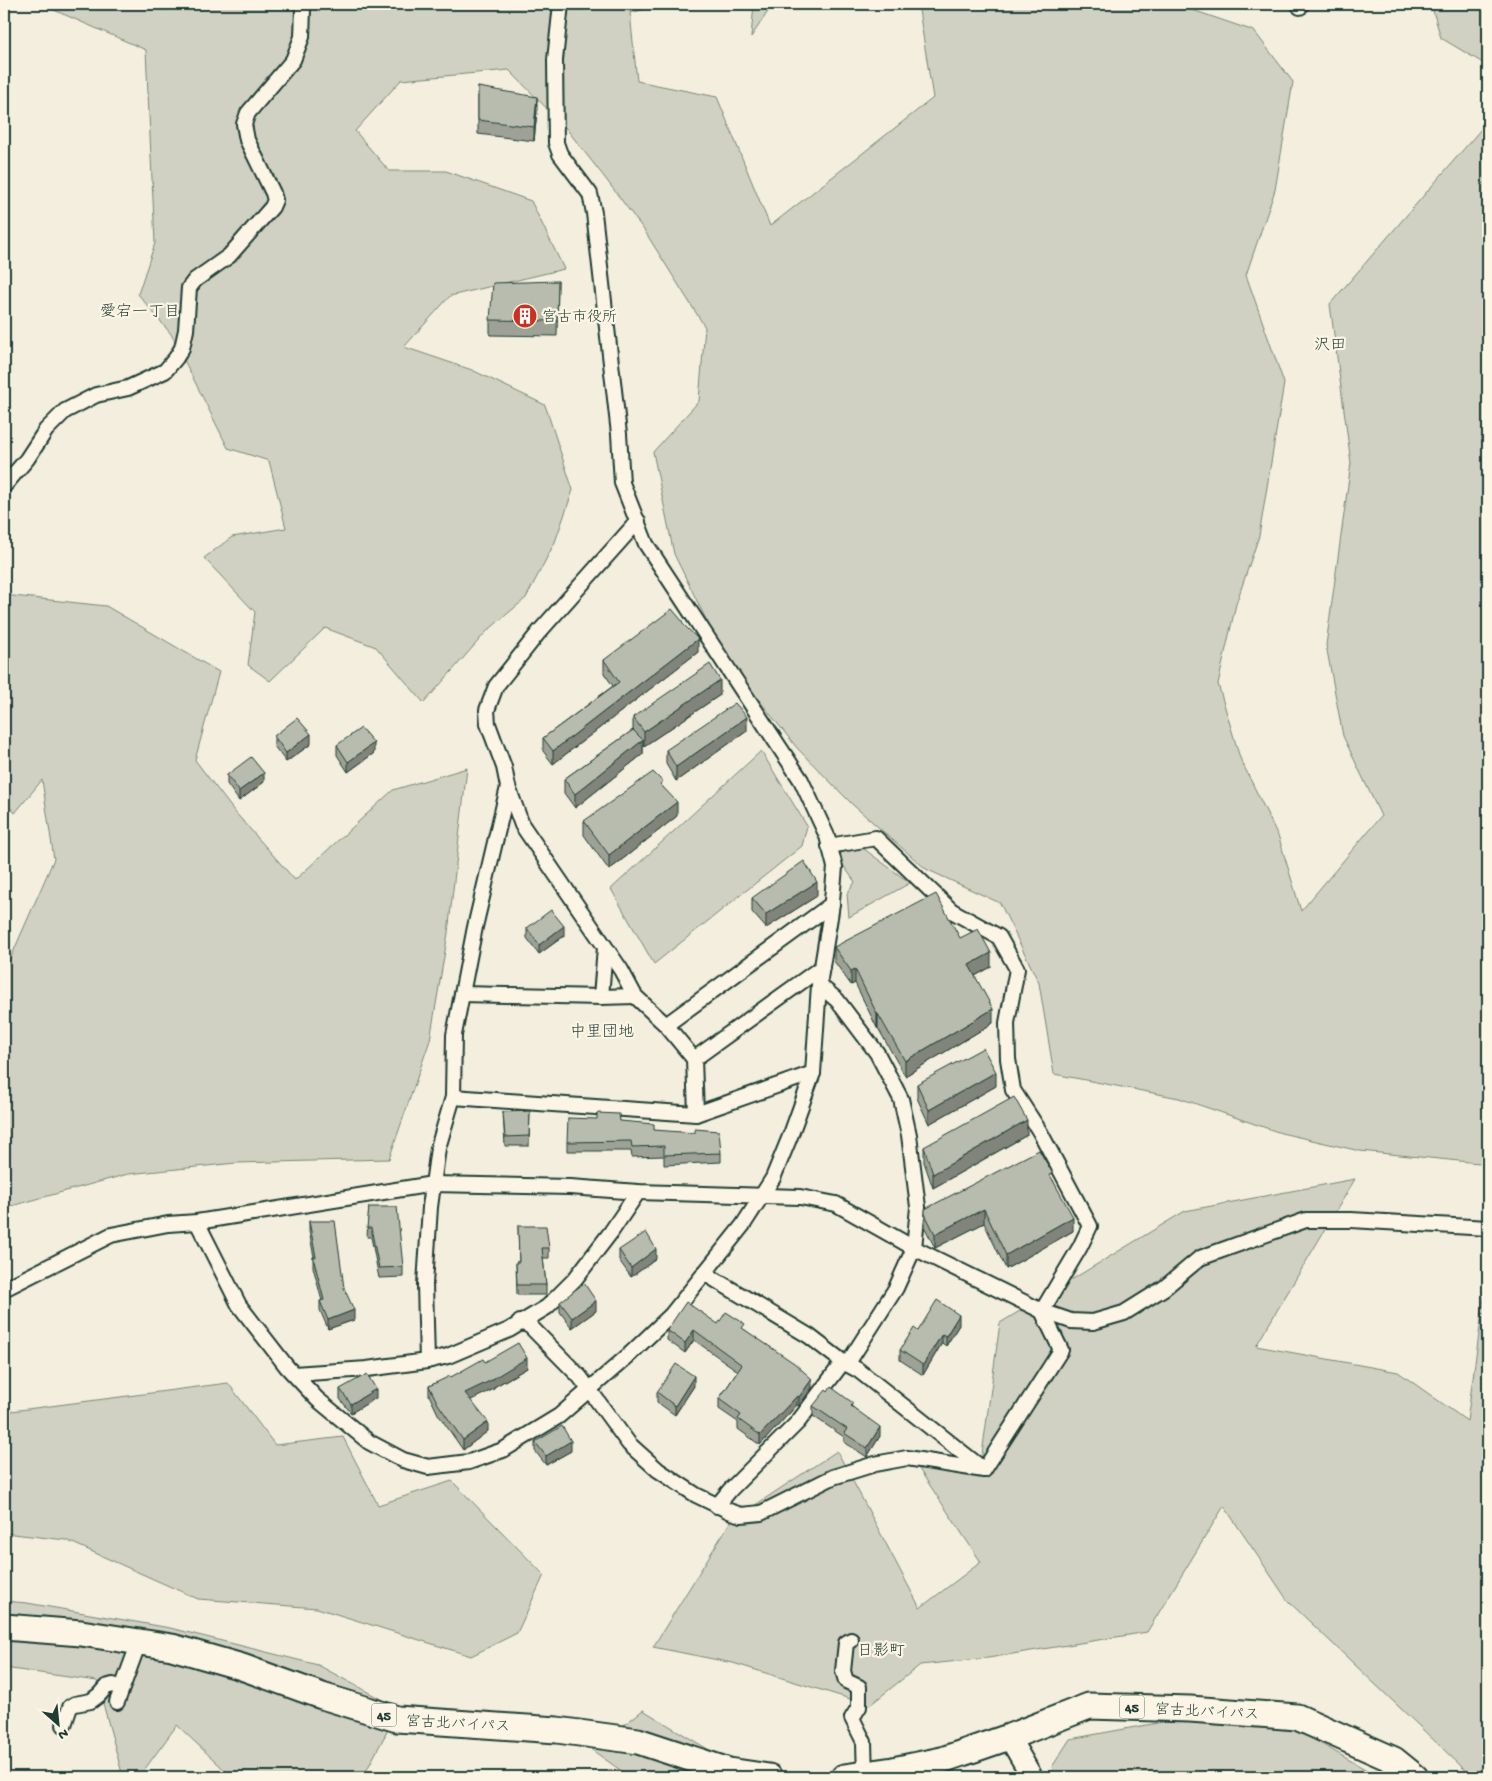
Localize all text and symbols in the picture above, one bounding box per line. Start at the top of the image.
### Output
district label: 愛宕一丁目 [100,303,180,323]
building icon: 宮古市役所 [512,303,538,329]
place label: 宮古市役所 [542,308,617,327]
district label: 沢田 [1314,337,1346,356]
district label: 中里団地 [570,1023,634,1043]
district label: 日影町 [857,1642,905,1662]
road number: 45 [1120,1695,1144,1718]
north arrow [32,1698,82,1748]
street label: 宮古北バイパス [1154,1700,1260,1725]
road number: 45 [372,1704,396,1726]
street label: 宮古北バイパス [405,1712,511,1737]
text: N [55,1724,71,1743]

